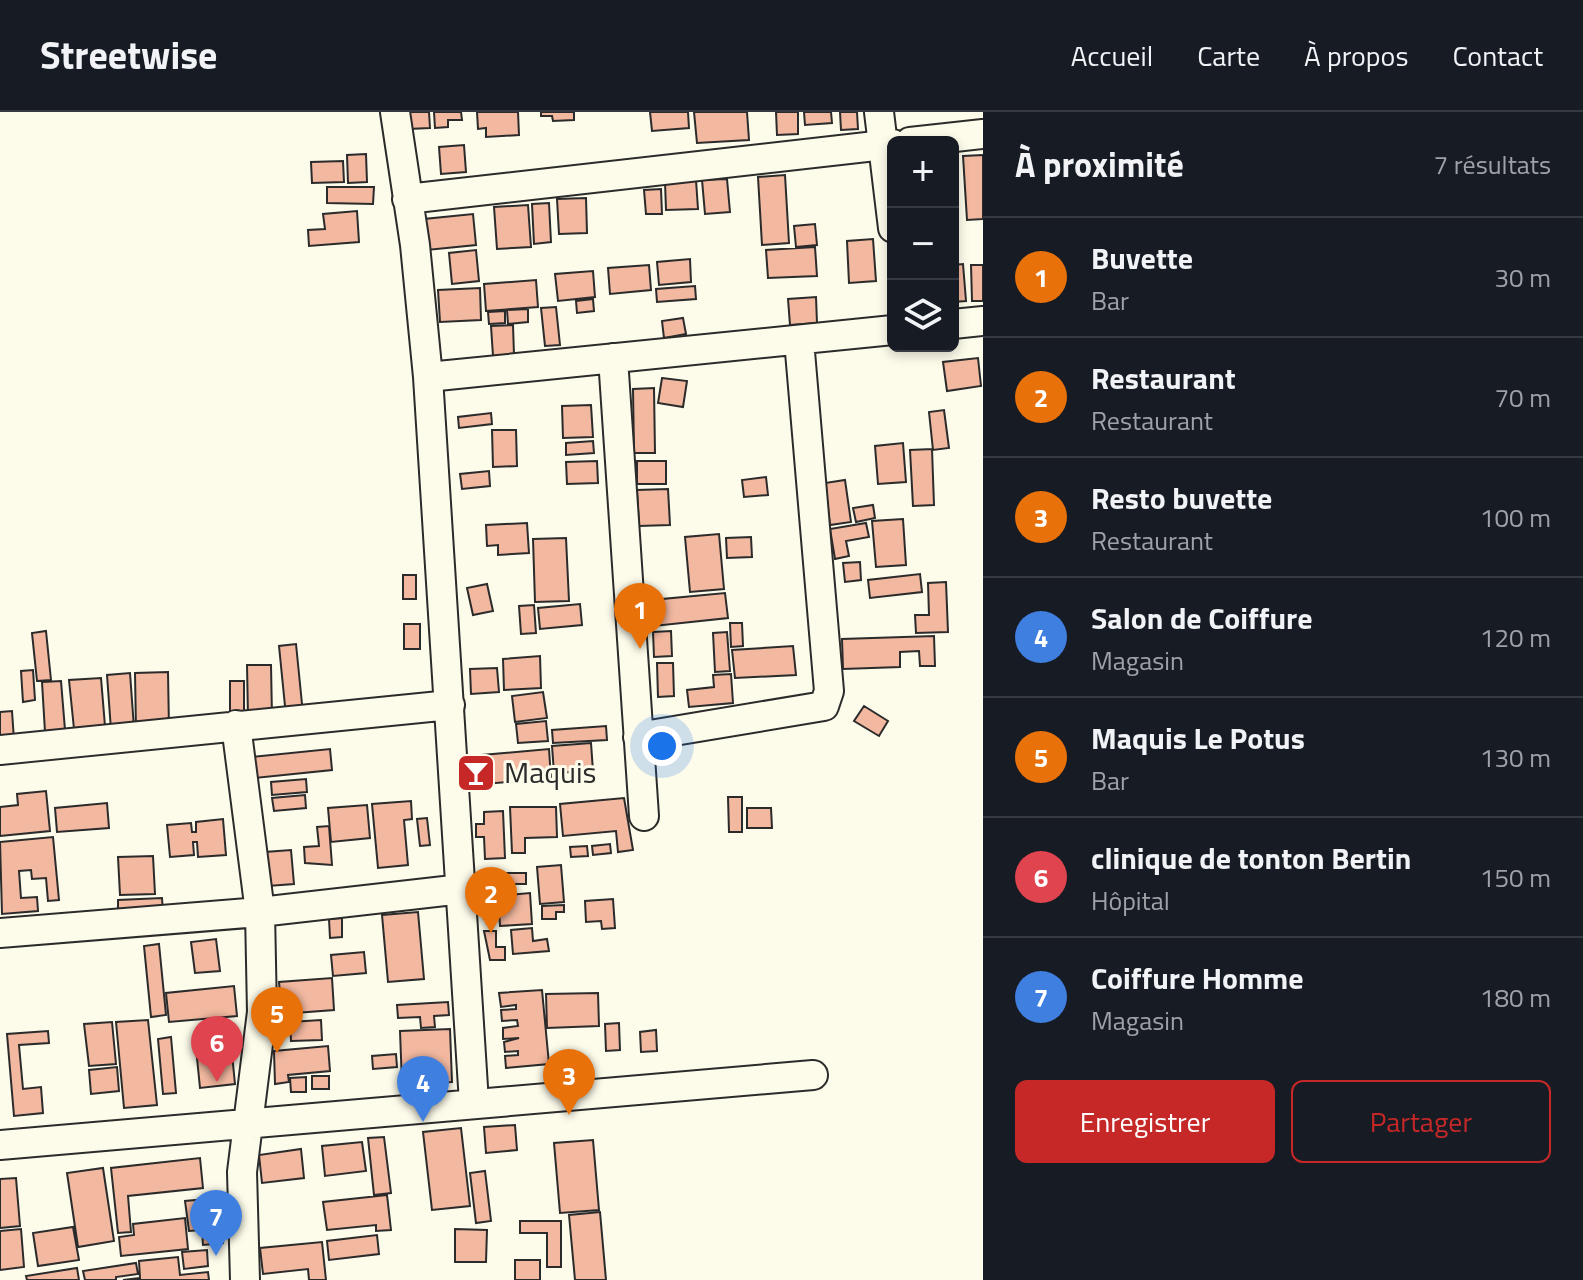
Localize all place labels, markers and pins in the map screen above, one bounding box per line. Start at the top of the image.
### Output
pin: 1 [614,583,666,649]
place label: Maquis [504,749,596,795]
bar icon: Maquis [455,752,497,794]
pin: 2 [465,867,517,933]
pin: 5 [251,987,303,1053]
pin: 6 [191,1016,243,1082]
pin: 3 [543,1049,595,1115]
pin: 4 [397,1056,449,1122]
pin: 7 [190,1190,242,1256]

